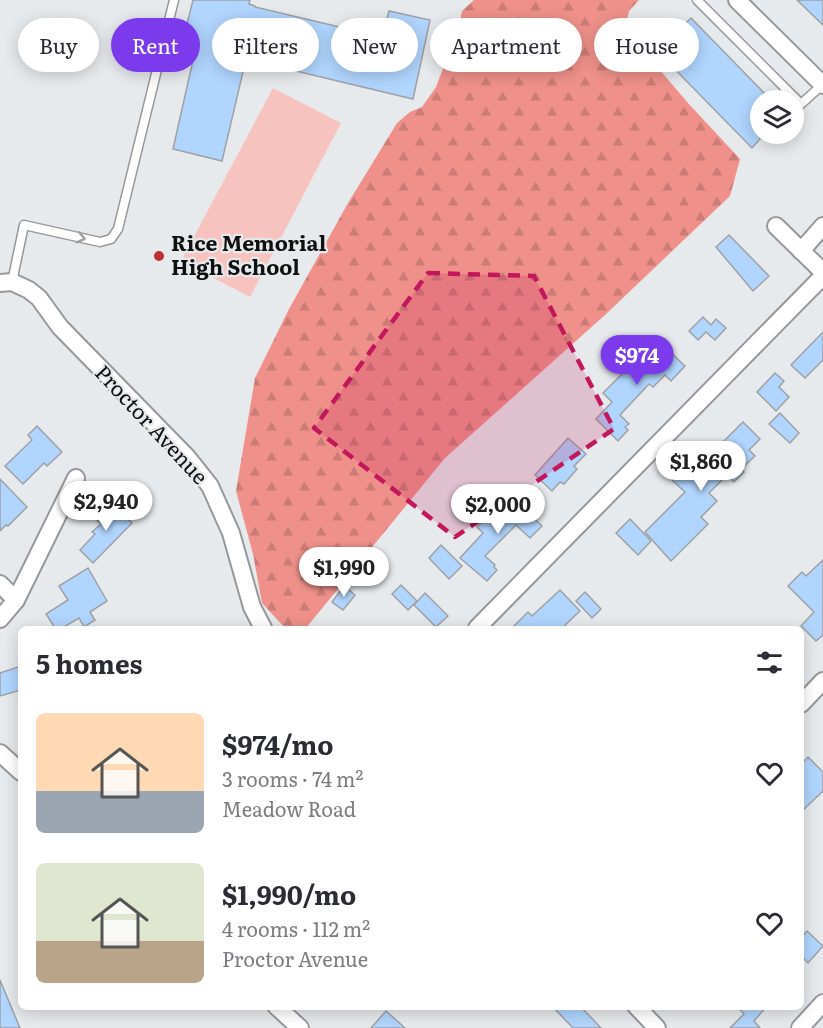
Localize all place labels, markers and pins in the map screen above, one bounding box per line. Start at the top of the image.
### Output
place label: Rice Memorial High School [171,226,327,281]
marker: Rice Memorial High School [152,249,166,263]
pin: $974 [601,335,673,386]
pin: $1,860 [652,441,750,492]
pin: $2,940 [57,481,155,532]
pin: $2,000 [449,484,547,535]
pin: $1,990 [295,547,393,598]

